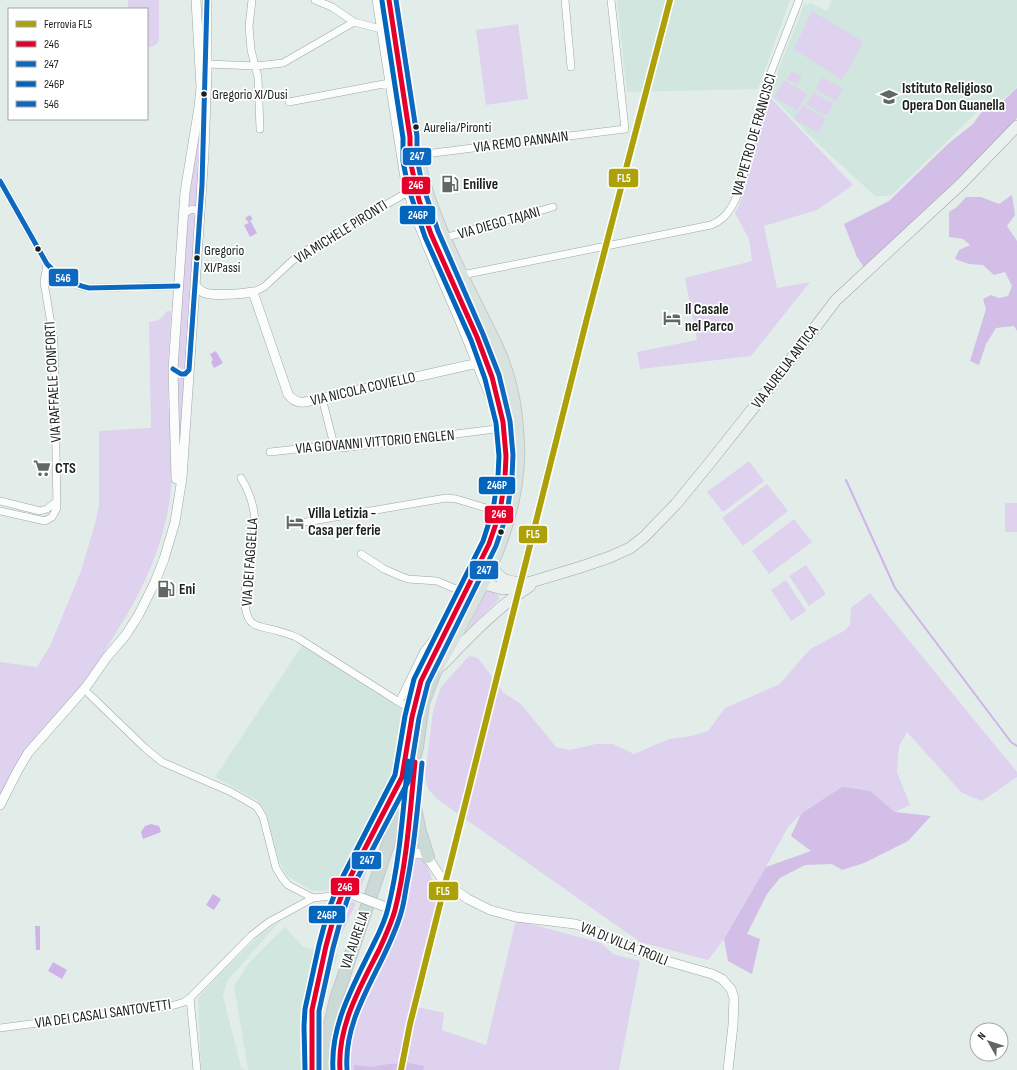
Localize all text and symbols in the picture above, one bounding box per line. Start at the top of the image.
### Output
legend [8,8,148,120]
text: Ferrovia FL5 [44,17,92,32]
text: 246 [44,37,59,52]
text: 247 [44,57,59,72]
street label: VIA PIETRO DE FRANCISCI [727,72,781,198]
text: 246P [44,77,64,92]
place label: Istituto Religioso Opera Don Guanella [902,79,1005,115]
place label: Gregorio XI/Dusi [212,86,288,103]
school or university icon: Istituto Religioso Opera Don Guanella [879,87,899,107]
marker: Gregorio XI/Dusi [199,89,209,99]
text: 546 [44,97,59,112]
place label: Aurelia/Pironti [423,119,491,136]
marker: Aurelia/Pironti [411,122,421,132]
street label: VIA REMO PANNAIN [473,127,569,157]
line badge: 247 [402,147,432,166]
text: 247 [410,150,424,163]
line badge: FL5 [608,168,639,188]
text: FL5 [617,172,631,185]
fuel station icon: Enilive [440,174,460,194]
place label: Enilive [463,175,498,194]
line badge: 246 [401,176,431,195]
text: 246 [408,179,424,192]
street label: VIA MICHELE PIRONTI [291,196,391,268]
street label: VIA DIEGO TAJANI [456,202,542,244]
line badge: 246P [399,205,436,225]
text: 246P [408,209,428,222]
place label: Gregorio XI/Passi [203,242,244,276]
unlabelled marker [33,244,43,254]
marker: Gregorio XI/Passi [192,253,202,263]
line badge: 546 [48,268,79,287]
text: 546 [55,272,71,285]
place label: Il Casale nel Parco [685,300,734,336]
hotel icon: Il Casale nel Parco [662,308,682,328]
street label: VIA RAFFAELE CONFORTI [40,321,66,443]
street label: VIA AURELIA ANTICA [747,321,823,413]
street label: VIA NICOLA COVIELLO [309,368,417,410]
street label: VIA GIOVANNI VITTORIO ENGLEN [295,426,455,458]
supermarket icon: CTS [32,458,52,478]
place label: CTS [55,459,76,478]
line badge: 246P [478,476,516,495]
text: 246P [487,479,507,492]
place label: Villa Letizia - Casa per ferie [308,504,381,540]
line badge: 246 [484,505,514,524]
text: 246 [491,508,507,521]
hotel icon: Villa Letizia - Casa per ferie [285,512,305,532]
street label: VIA DEI FAGGELLA [237,517,263,607]
line badge: FL5 [518,525,548,544]
unlabelled marker [496,527,506,537]
text: FL5 [526,528,540,541]
line badge: 247 [469,560,499,580]
text: 247 [477,564,491,577]
fuel station icon: Eni [156,579,176,599]
place label: Eni [179,580,195,599]
line badge: 247 [351,851,382,870]
text: 247 [360,854,374,867]
line badge: 246 [330,877,360,896]
text: 246 [337,881,353,894]
line badge: FL5 [428,881,459,901]
text: FL5 [436,885,450,898]
line badge: 246P [308,905,346,924]
street label: VIA AURELIA [336,908,374,972]
text: 246P [317,909,337,922]
street label: VIA DI VILLA TROILI [577,918,671,970]
street label: VIA DEI CASALI SANTOVETTI [34,995,172,1033]
north arrow [969,1022,1009,1062]
text: N [975,1030,989,1042]

